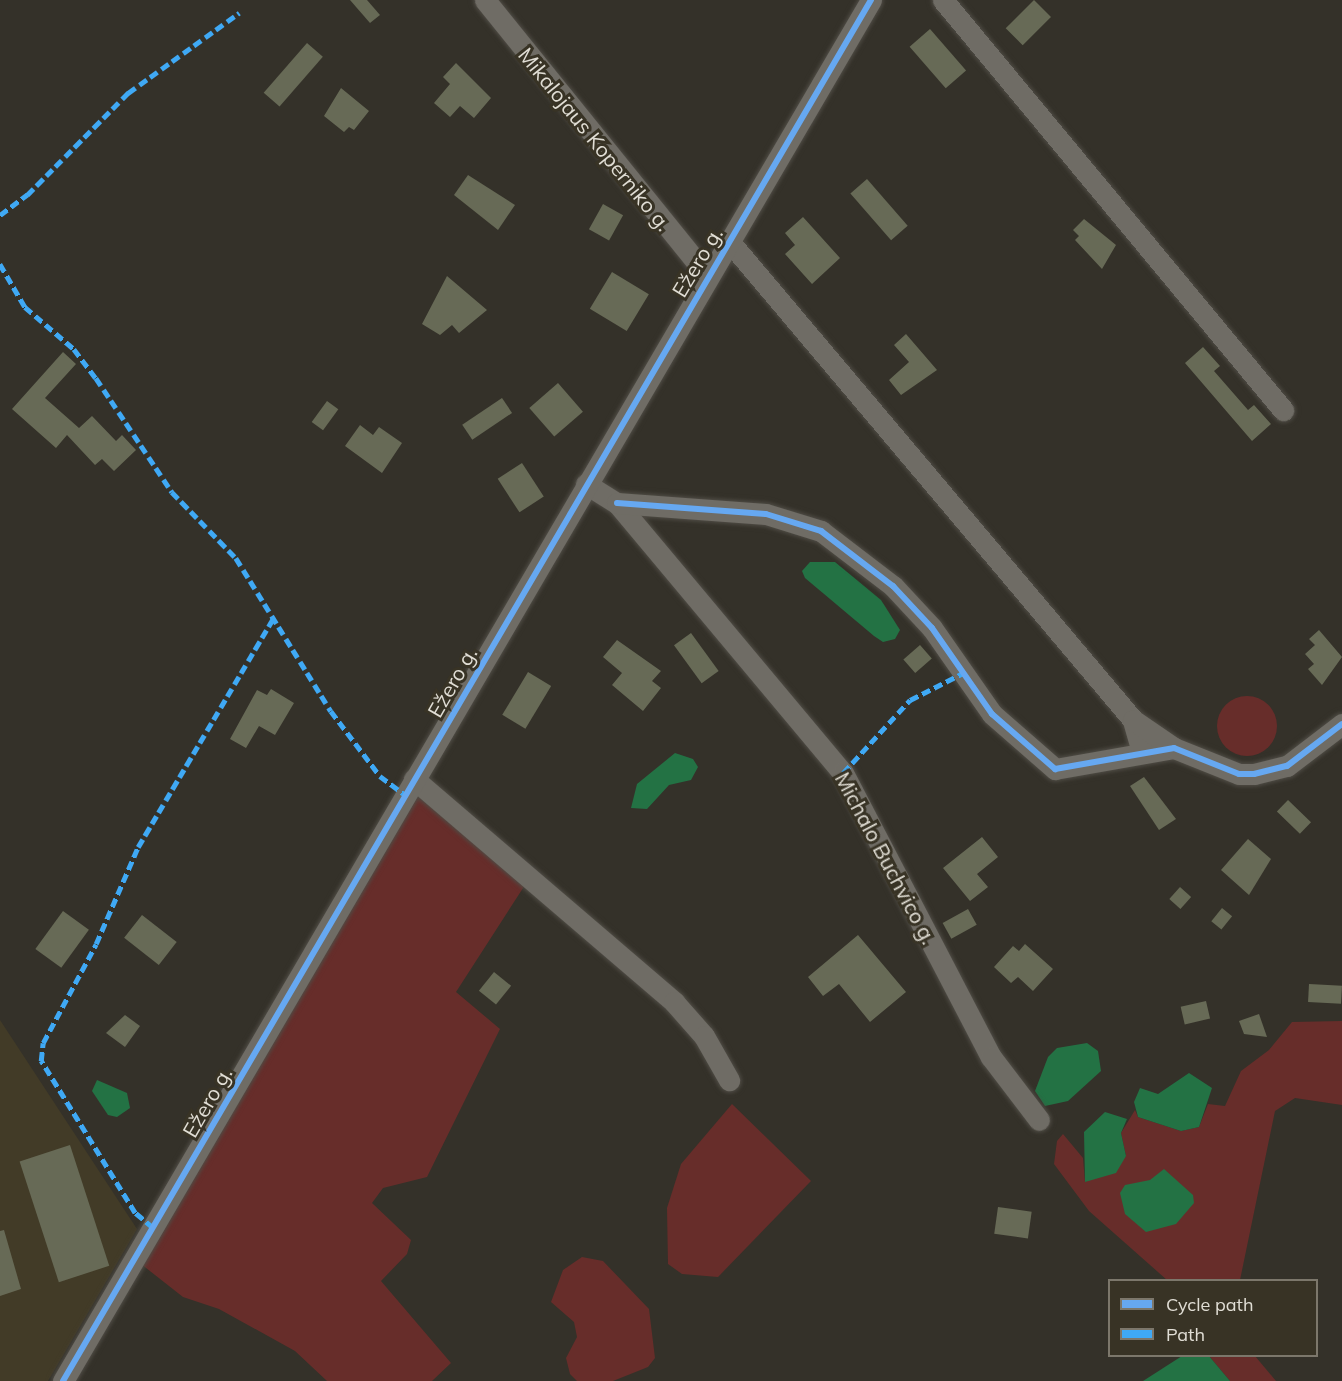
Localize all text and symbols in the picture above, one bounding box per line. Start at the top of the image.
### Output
street label: Mikalojaus Koperniko g. [513,42,677,236]
street label: Ežero g. [666,223,728,301]
street label: Ežero g. [422,642,482,722]
street label: Michalo Buchvico g. [830,768,942,948]
street label: Ežero g. [177,1062,237,1142]
legend [1108,1279,1318,1357]
text: Cycle path [1166,1293,1253,1316]
text: Path [1166,1323,1205,1346]

